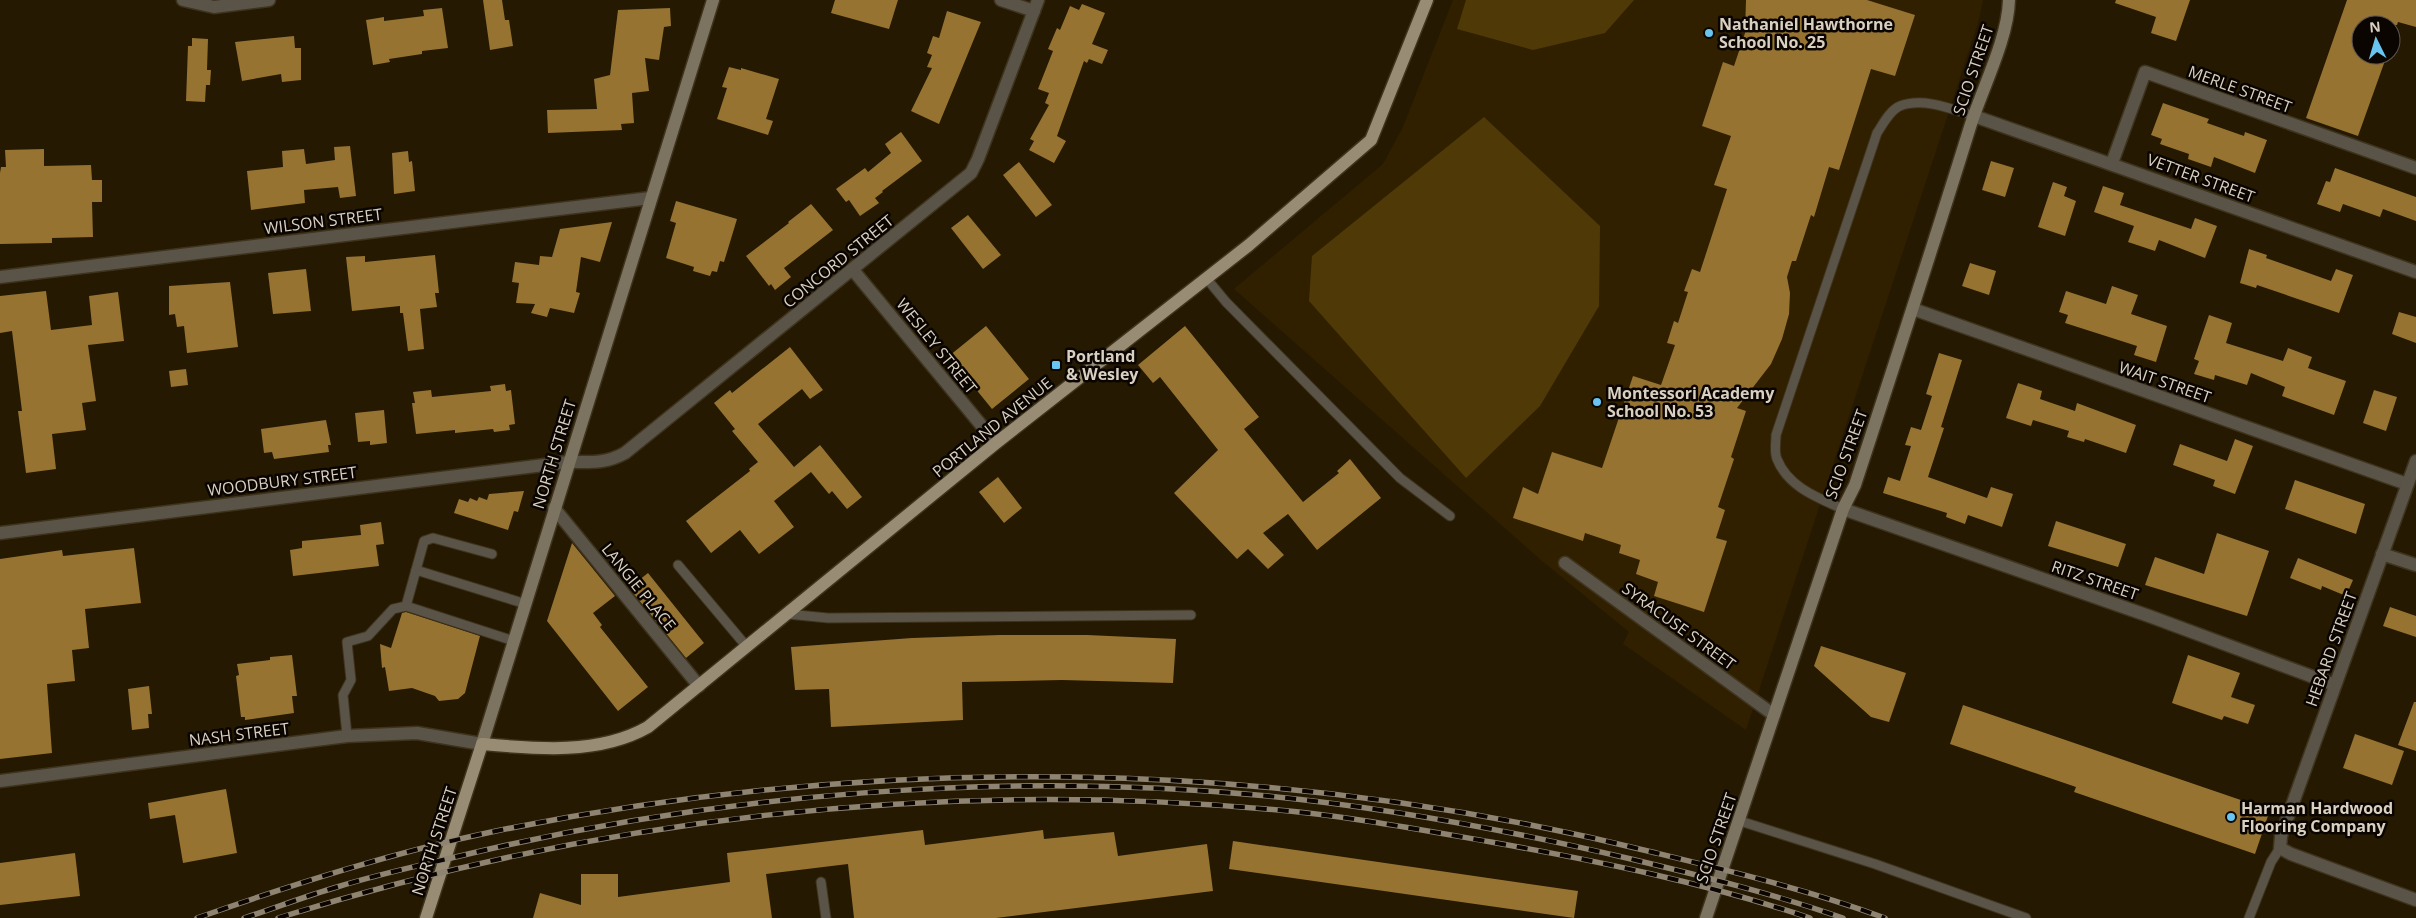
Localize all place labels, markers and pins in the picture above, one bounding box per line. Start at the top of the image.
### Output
place label: Nathaniel Hawthorne School No. 25 [1719,13,1893,53]
marker: Nathaniel Hawthorne School No. 25 [1703,27,1715,39]
place label: Portland & Wesley [1066,345,1139,385]
marker: Portland & Wesley [1050,359,1062,371]
place label: Montessori Academy School No. 53 [1607,382,1775,422]
marker: Montessori Academy School No. 53 [1591,396,1603,408]
place label: Harman Hardwood Flooring Company [2241,797,2393,837]
marker: Harman Hardwood Flooring Company [2225,811,2237,823]

